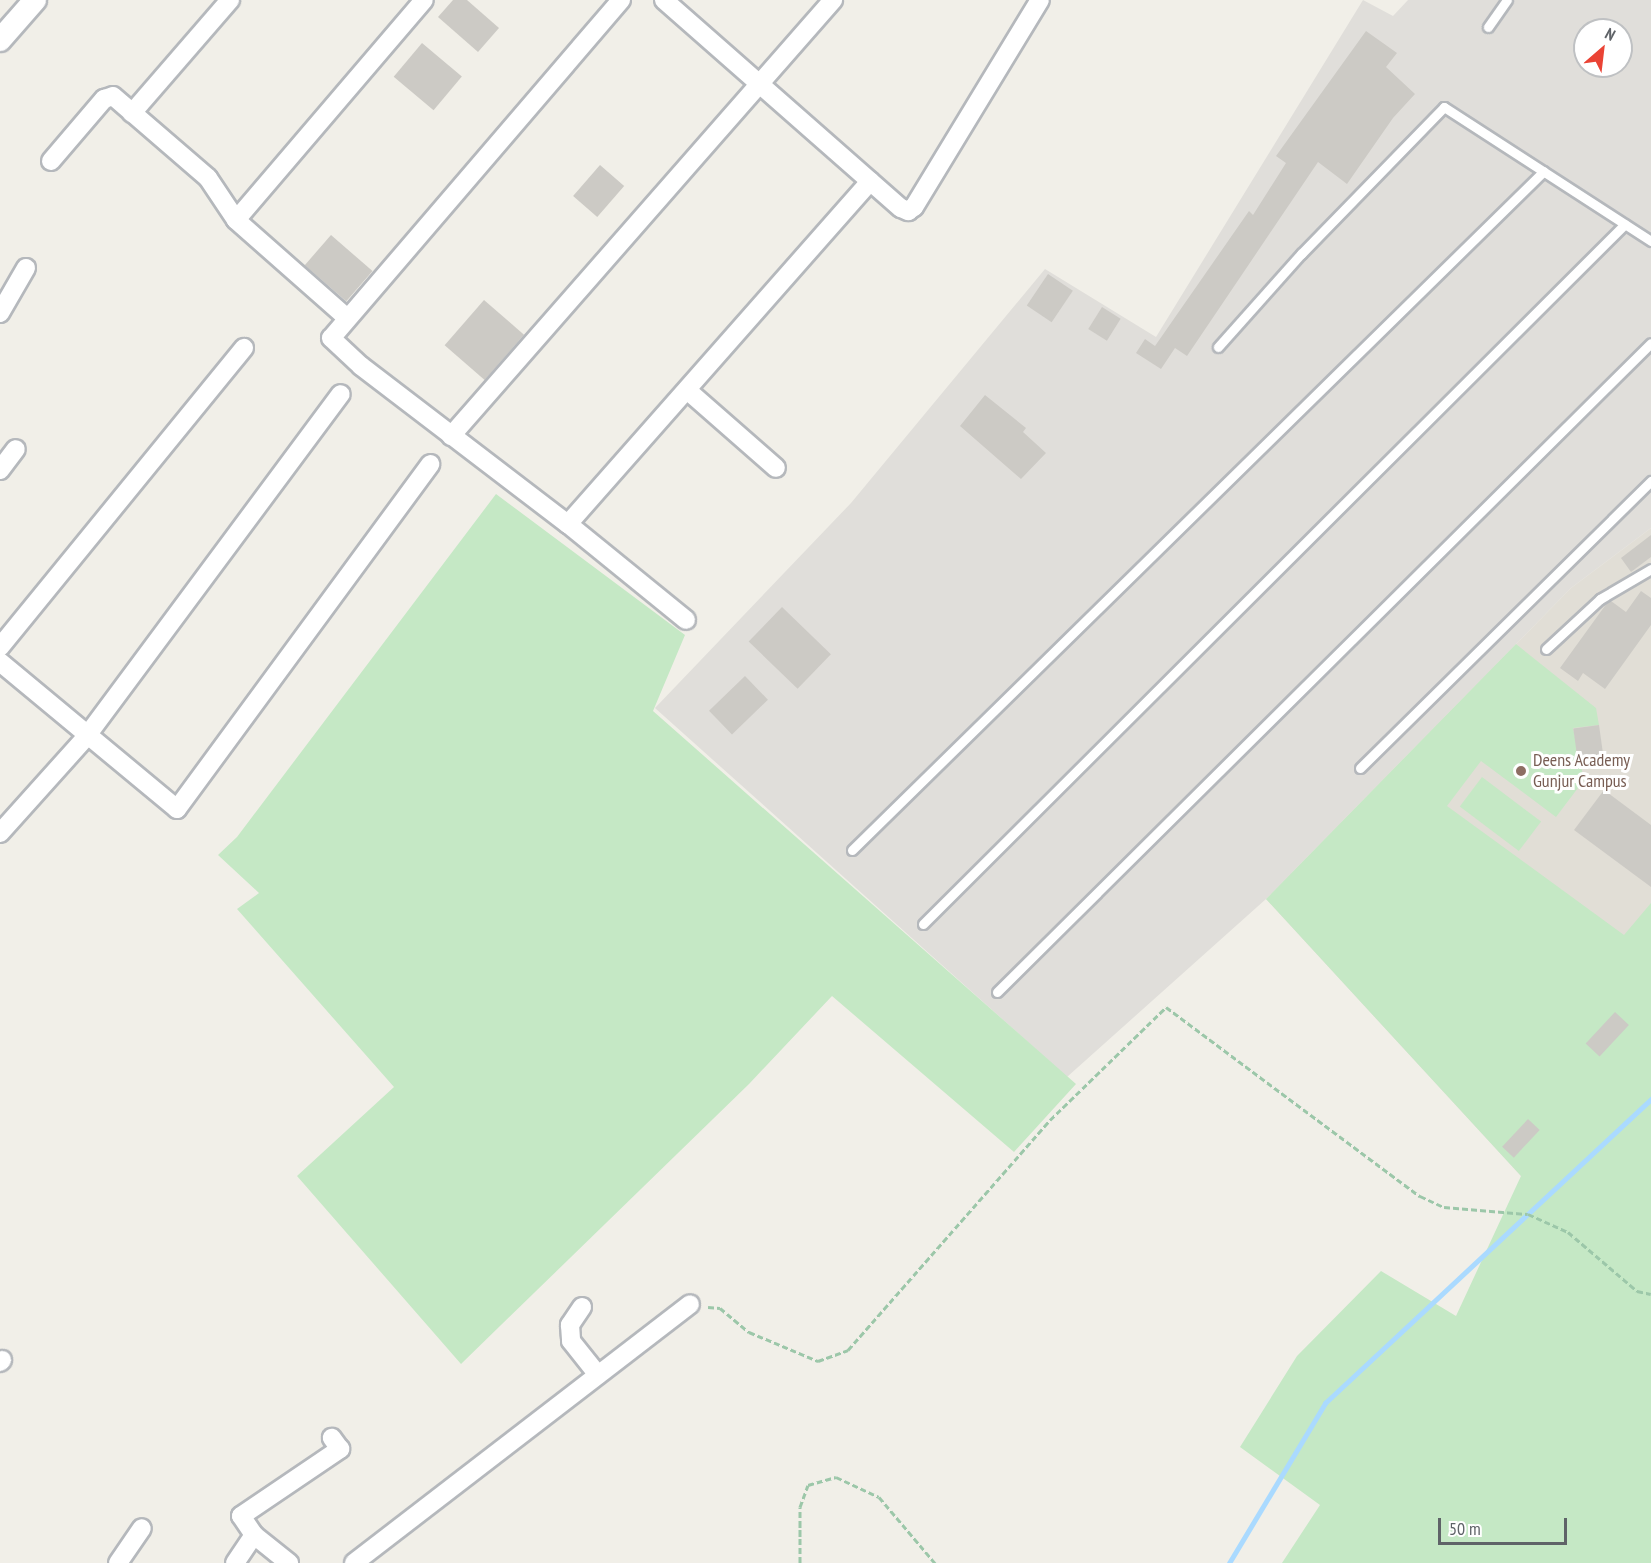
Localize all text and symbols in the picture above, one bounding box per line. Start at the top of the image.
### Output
north arrow [1573,18,1633,78]
text: N [1602,23,1619,45]
place label: Deens Academy Gunjur Campus [1533,750,1631,792]
marker: Deens Academy Gunjur Campus [1514,764,1528,778]
scale bar [1441,1506,1570,1544]
text: 50 m [1449,1517,1481,1540]

